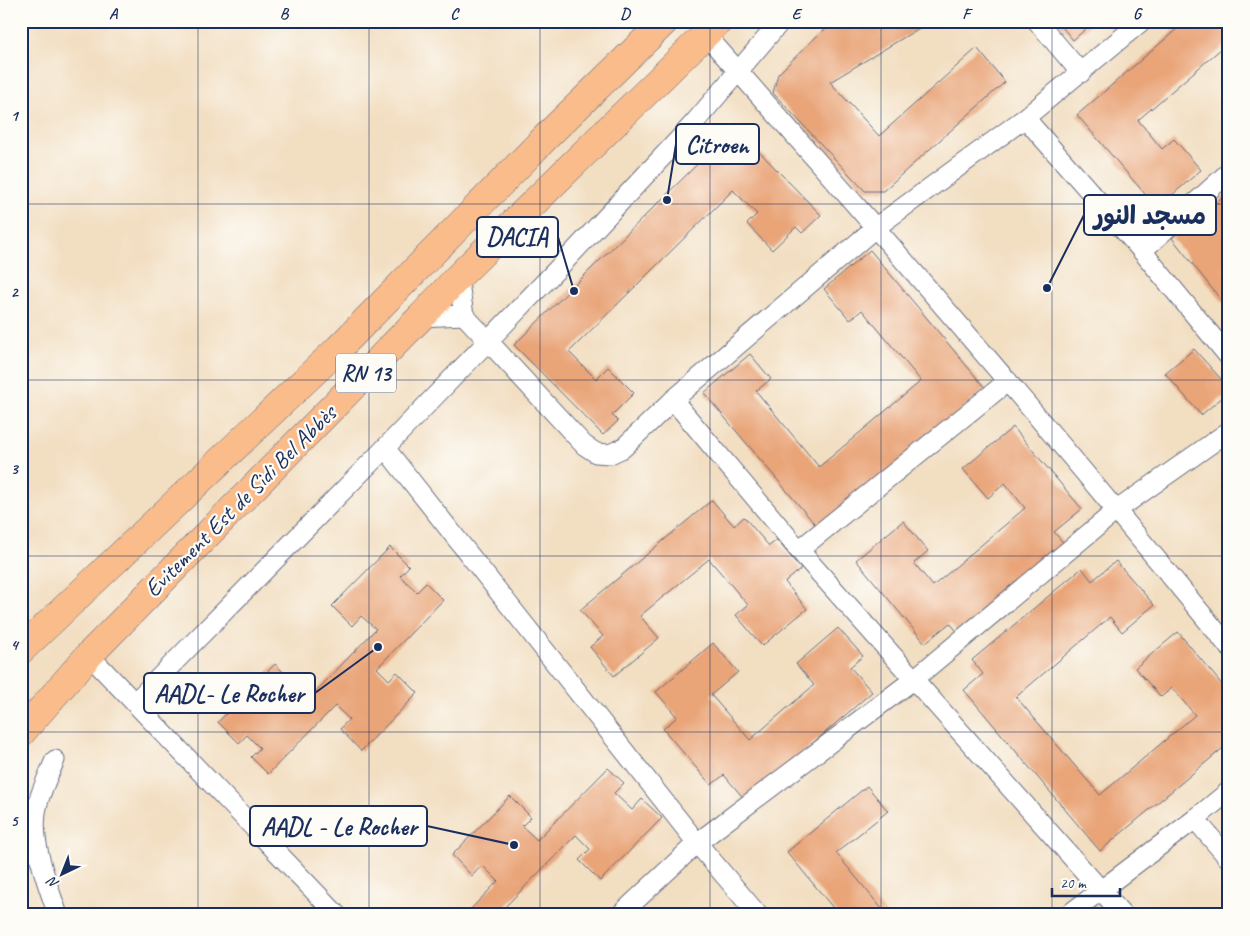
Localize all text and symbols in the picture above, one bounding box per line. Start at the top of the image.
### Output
text: A [109,4,119,24]
text: B [280,4,290,24]
text: C [450,4,460,24]
text: D [620,4,631,24]
text: E [792,4,803,24]
text: F [962,4,973,24]
text: G [1133,4,1143,24]
text: 1 [10,106,19,126]
callout: Citroen [676,124,759,164]
text: Citroen [686,129,750,161]
callout: مسجد النور [1084,195,1216,235]
text: مسجد النور [1092,200,1206,232]
callout: DACIA [477,217,558,257]
text: DACIA [486,221,549,253]
text: 2 [10,282,19,302]
road number: RN 13 [336,353,396,392]
street label: Evitement Est de Sidi Bel Abbès [138,397,344,603]
text: 3 [10,459,19,479]
text: 4 [10,635,19,655]
callout: AADL- Le Rocher [144,673,315,713]
text: AADL- Le Rocher [154,678,307,710]
callout: AADL - Le Rocher [250,806,427,846]
text: 5 [11,811,20,831]
text: AADL - Le Rocher [261,811,420,843]
north arrow [38,848,88,898]
scale bar [1052,866,1120,898]
text: N [43,872,62,892]
text: 20 m [1060,874,1087,893]

